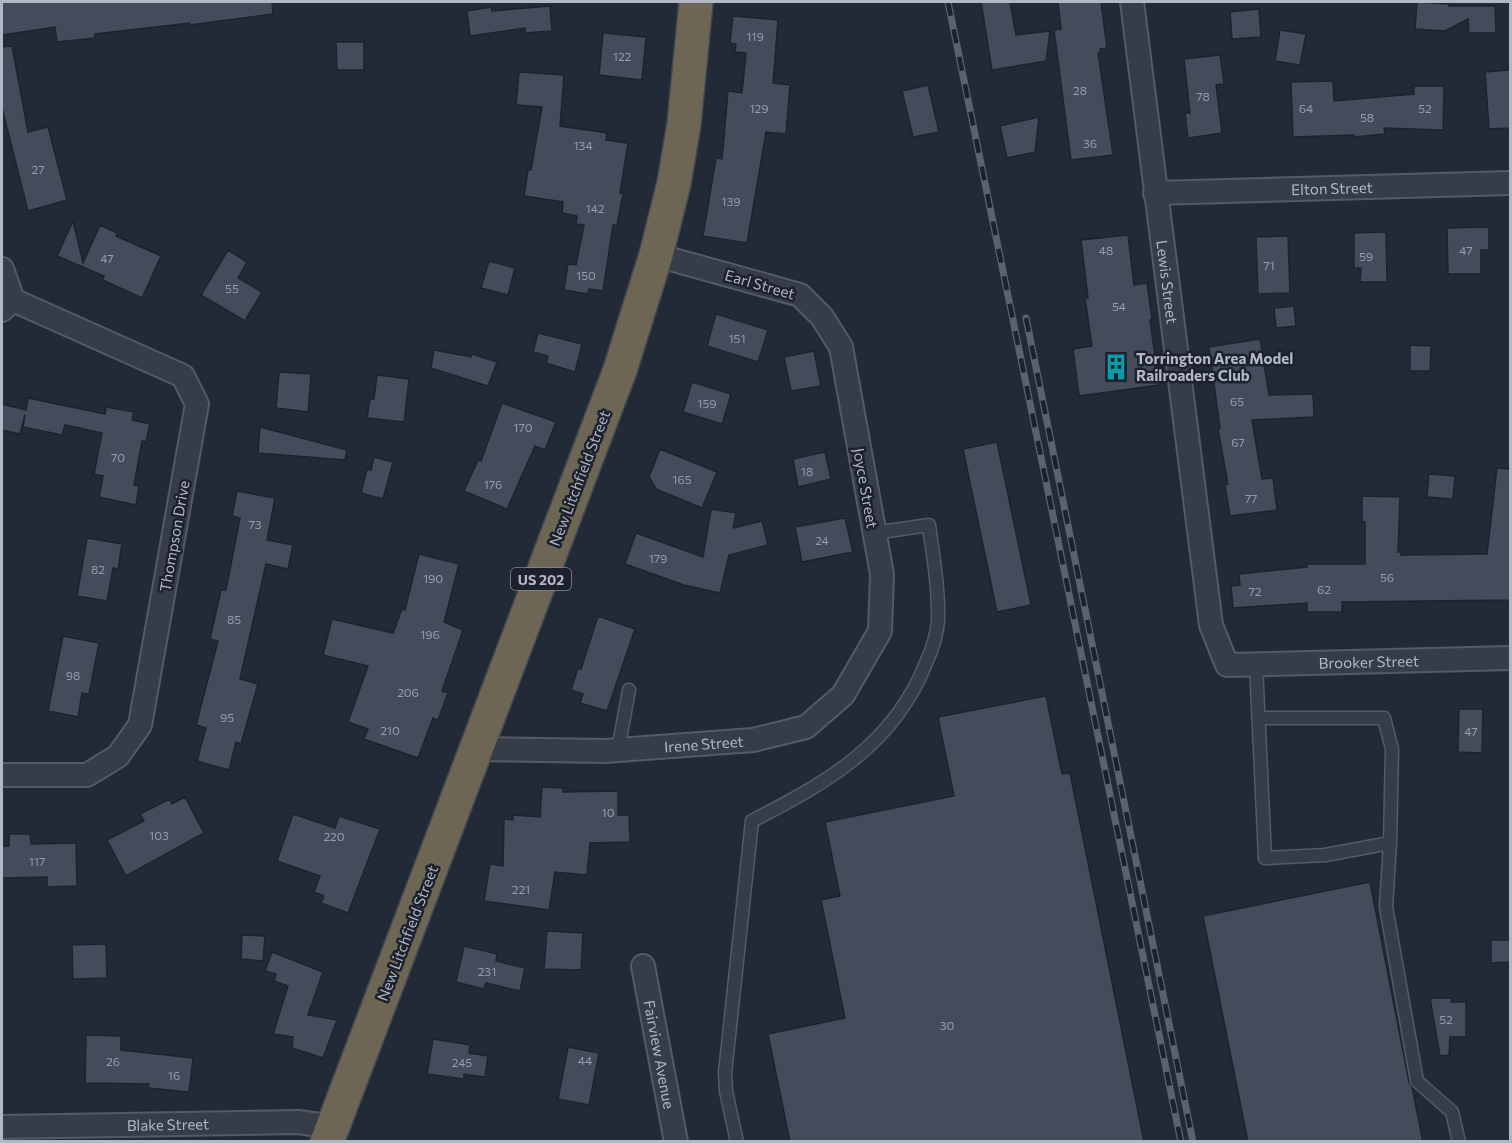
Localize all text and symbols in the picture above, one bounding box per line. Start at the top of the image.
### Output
house number: 119 [746,29,764,43]
house number: 122 [613,49,632,63]
house number: 28 [1073,83,1087,97]
house number: 78 [1196,89,1210,103]
house number: 129 [749,101,769,115]
house number: 64 [1299,101,1313,115]
house number: 52 [1418,101,1432,115]
house number: 58 [1360,110,1374,124]
house number: 36 [1083,136,1097,150]
house number: 134 [573,138,593,152]
house number: 27 [32,162,44,176]
street label: Elton Street [1291,178,1373,198]
house number: 139 [721,194,741,208]
house number: 142 [586,201,605,215]
street label: Lewis Street [1153,239,1182,325]
house number: 48 [1099,243,1113,257]
house number: 47 [1459,243,1473,257]
house number: 59 [1359,249,1373,263]
house number: 47 [100,251,114,265]
house number: 71 [1263,258,1275,272]
street label: Earl Street [723,265,797,303]
house number: 150 [576,268,596,282]
house number: 55 [225,281,239,295]
house number: 54 [1112,299,1126,313]
house number: 151 [728,331,746,345]
place label: Torrington Area Model Railroaders Club [1136,349,1293,384]
building icon: Torrington Area Model Railroaders Club [1101,352,1131,382]
house number: 65 [1230,394,1244,408]
house number: 159 [697,396,717,410]
street label: New Litchfield Street [545,408,613,548]
house number: 170 [513,420,533,434]
house number: 67 [1231,435,1245,449]
street label: Joyce Street [850,446,882,530]
house number: 70 [111,450,125,464]
house number: 18 [801,464,813,478]
house number: 165 [672,472,692,486]
house number: 176 [484,477,502,491]
street label: Thompson Drive [155,479,193,593]
house number: 77 [1245,491,1257,505]
house number: 73 [248,517,262,531]
house number: 24 [815,533,829,547]
house number: 179 [649,551,667,565]
house number: 82 [91,562,105,576]
road number: US 202 [511,568,571,590]
house number: 56 [1380,570,1394,584]
house number: 190 [423,571,443,585]
house number: 62 [1317,582,1331,596]
house number: 72 [1249,584,1262,598]
house number: 85 [227,612,241,626]
house number: 196 [420,627,440,641]
street label: Brooker Street [1318,651,1419,672]
house number: 98 [66,668,80,682]
house number: 206 [397,685,419,699]
house number: 95 [220,710,234,724]
house number: 210 [380,723,400,737]
house number: 47 [1464,724,1478,738]
street label: Irene Street [663,732,744,756]
house number: 10 [602,805,615,819]
house number: 103 [149,828,169,842]
house number: 220 [323,829,345,843]
house number: 117 [29,854,45,868]
street label: New Litchfield Street [373,863,441,1003]
house number: 221 [512,882,530,896]
house number: 231 [478,964,496,978]
street label: Fairview Avenue [641,999,679,1110]
house number: 52 [1439,1012,1453,1026]
house number: 30 [940,1018,955,1032]
house number: 44 [578,1053,592,1067]
house number: 26 [106,1054,120,1068]
house number: 245 [452,1055,472,1069]
house number: 16 [168,1068,180,1082]
street label: Blake Street [127,1115,209,1134]

